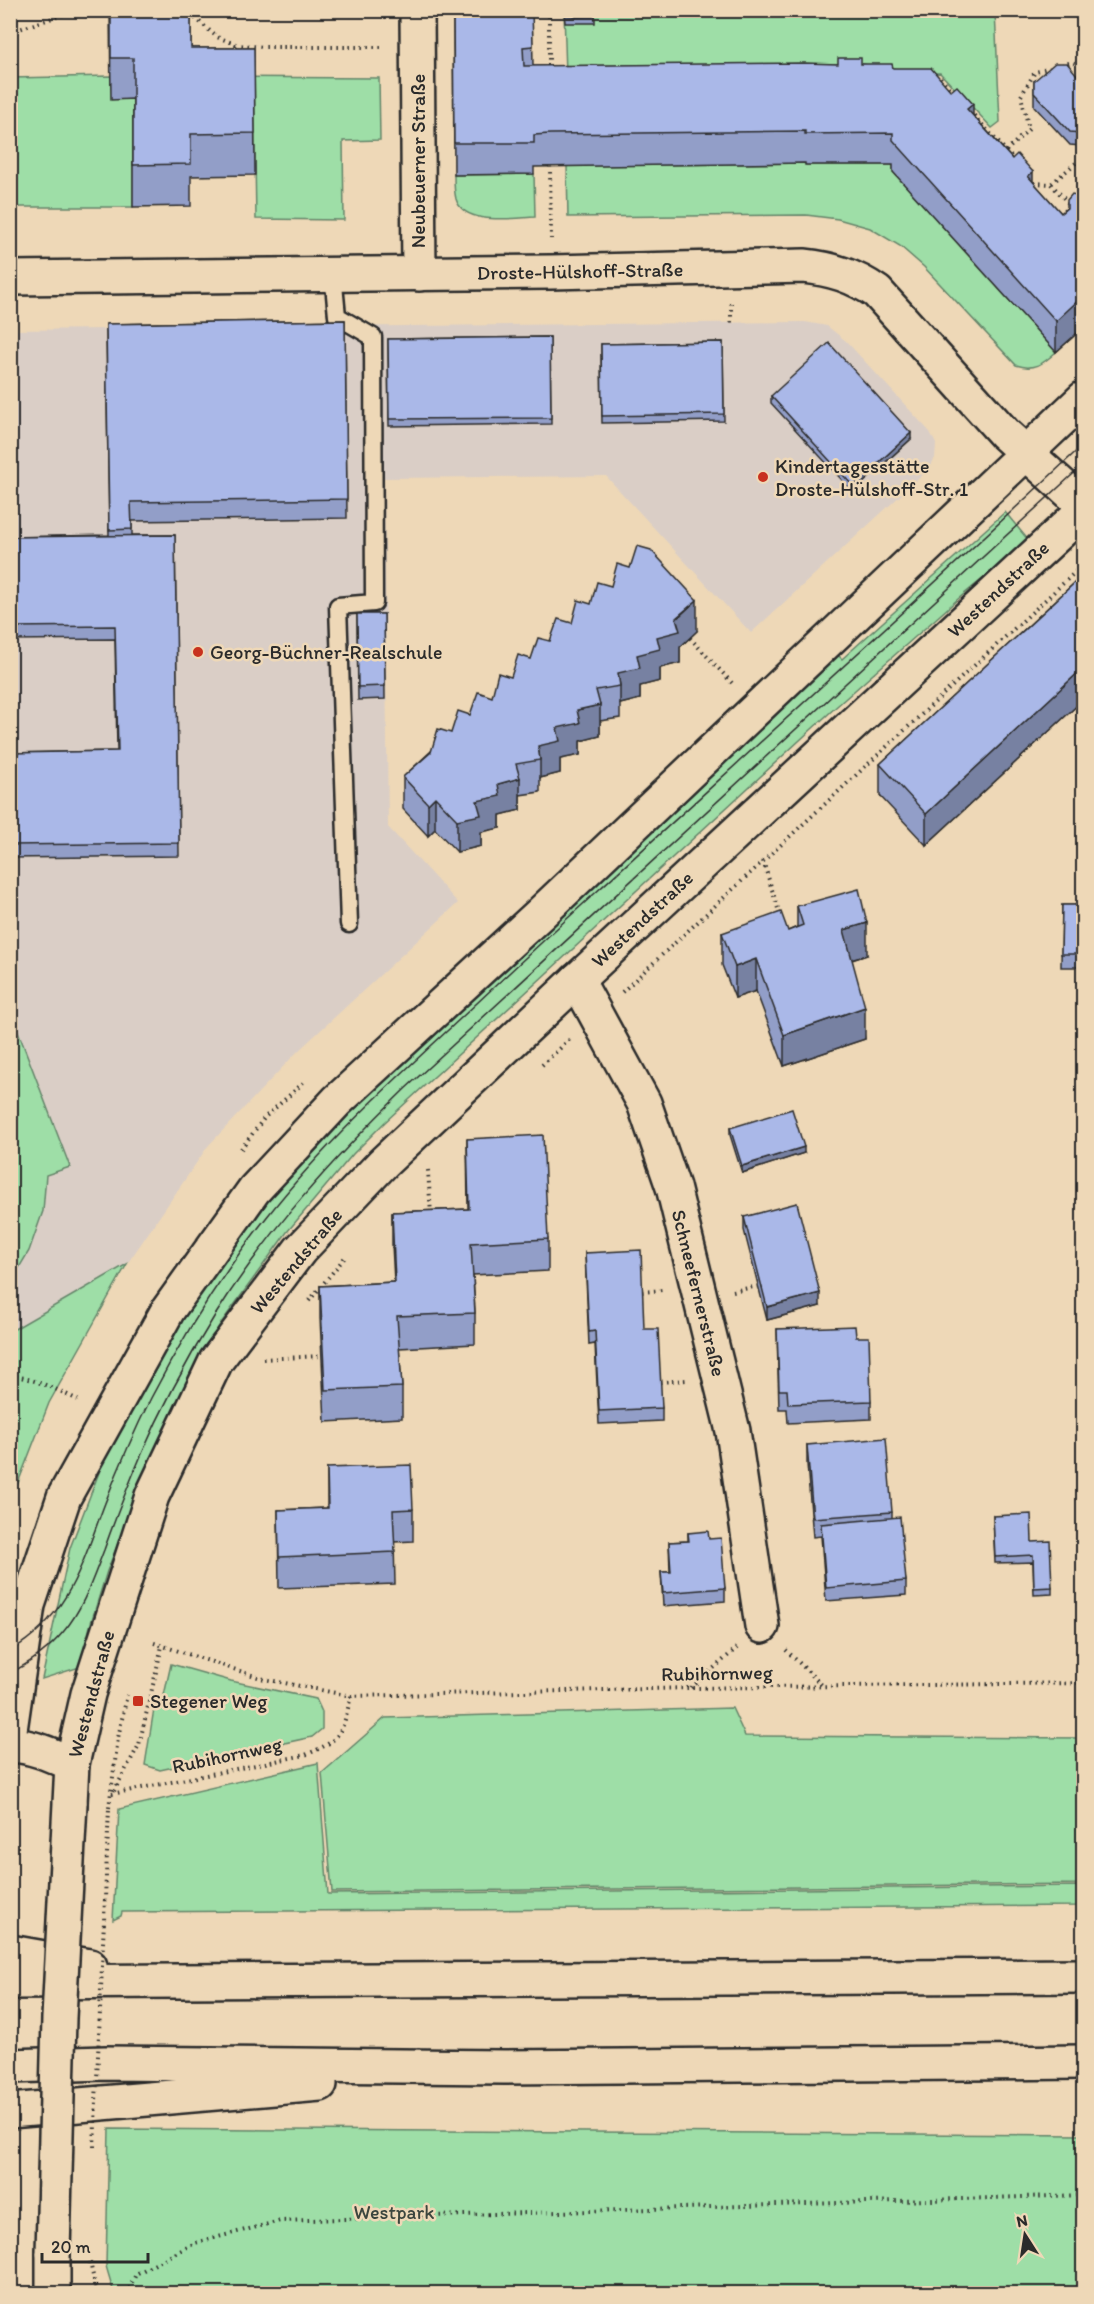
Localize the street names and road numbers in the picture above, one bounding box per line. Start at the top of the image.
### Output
street label: Neubeuerner Straße [406,74,430,248]
street label: Droste-Hülshoff-Straße [477,257,683,285]
street label: Westendstraße [942,536,1054,642]
street label: Westendstraße [586,866,698,972]
street label: Westendstraße [245,1203,347,1319]
street label: Schneefernerstraße [667,1207,731,1379]
street label: Westendstraße [62,1628,120,1760]
street label: Rubihornweg [661,1660,774,1686]
street label: Rubihornweg [170,1731,285,1778]

